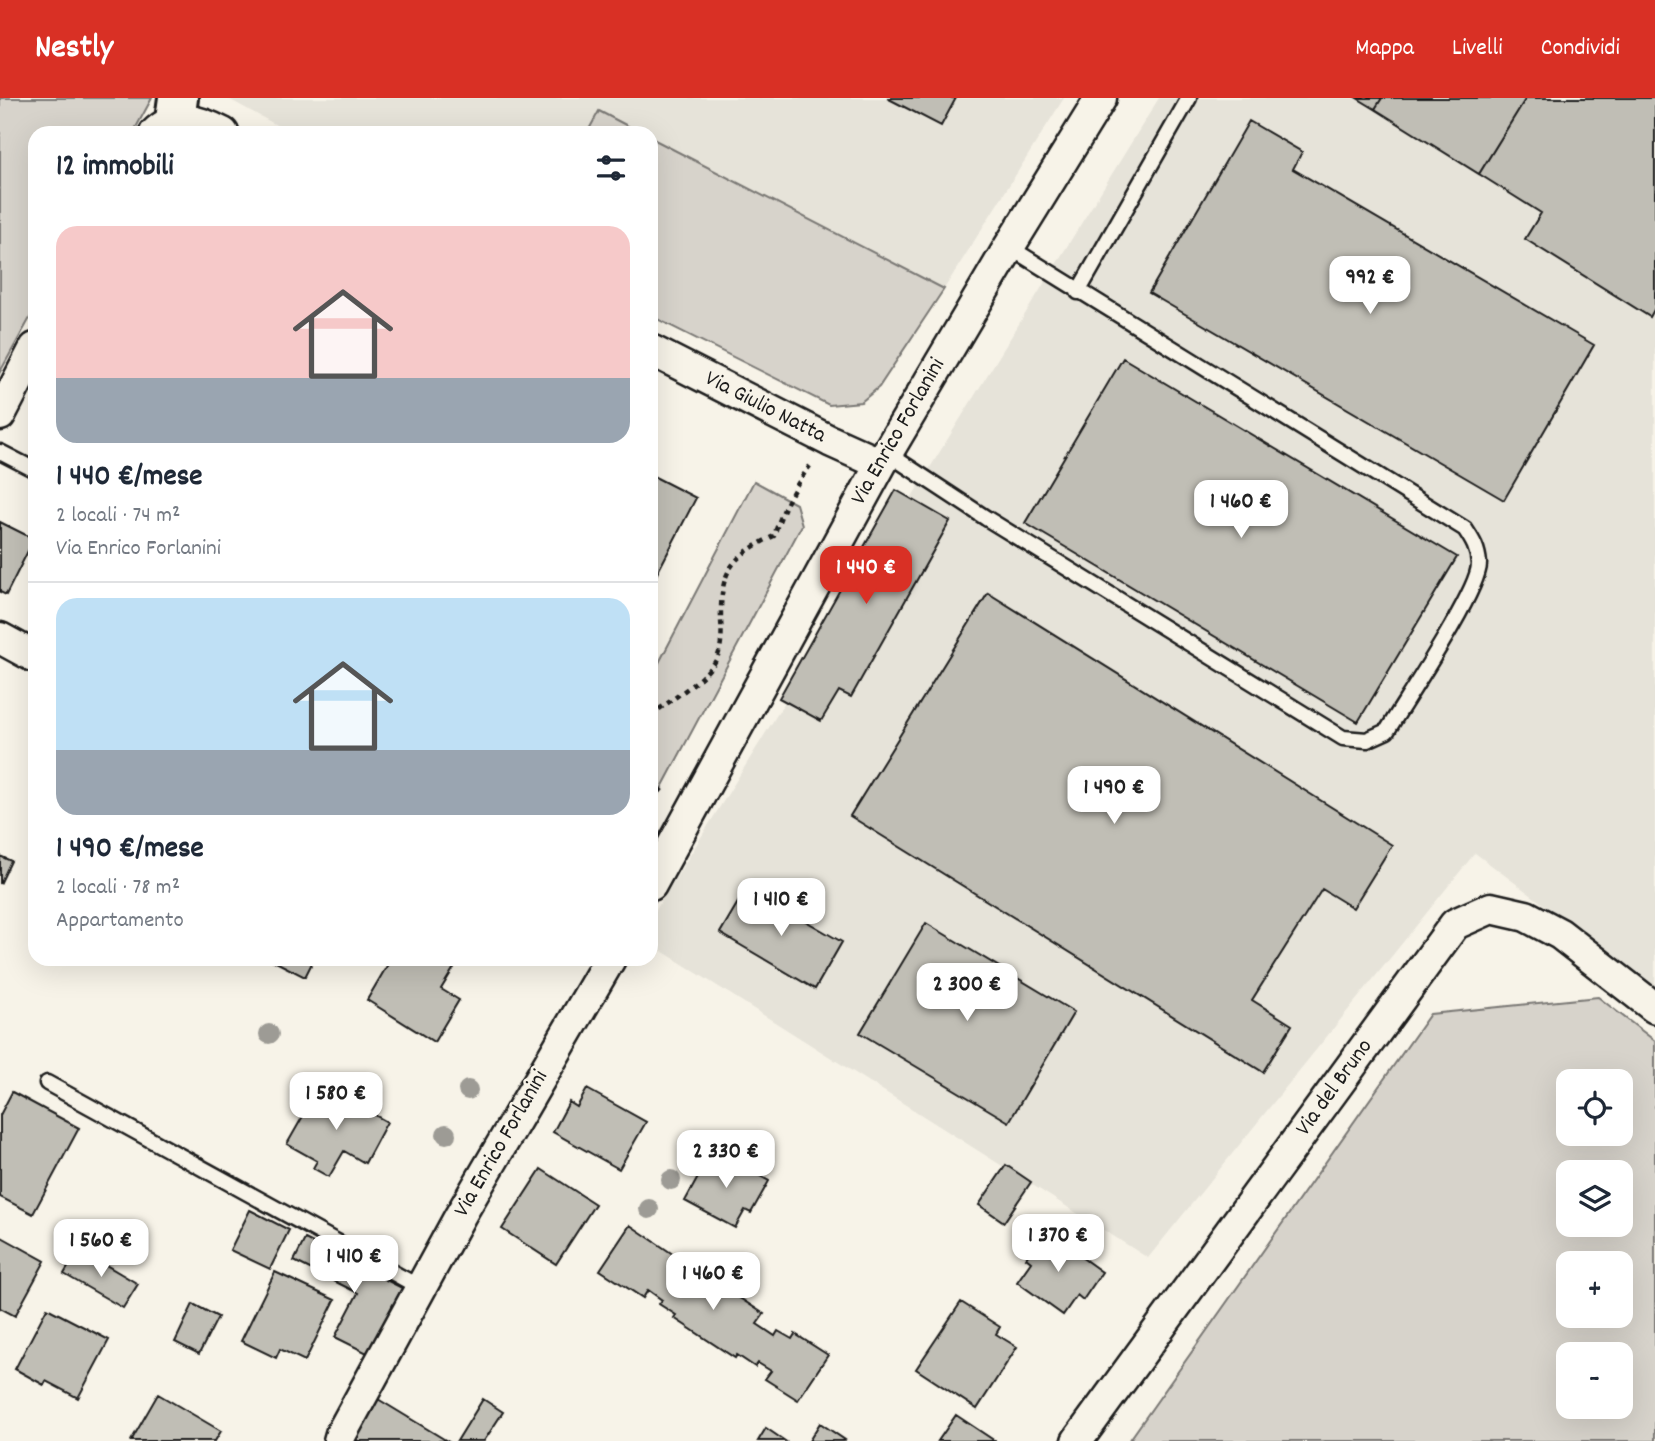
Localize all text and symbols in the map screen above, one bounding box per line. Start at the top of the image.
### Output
text: Nestly [35,26,113,73]
text: Mappa [1355,32,1414,66]
text: Livelli [1452,32,1503,66]
text: Condividi [1541,32,1620,66]
text: 12 immobili [56,147,174,190]
icon: filters [592,149,630,187]
pin: 992 € [1321,256,1419,316]
text: 992 € [1345,262,1395,295]
icon: home [280,271,406,397]
street label: Via Enrico Forlanini [843,352,955,512]
street label: Via Giulio Natta [699,363,832,453]
text: 1 440 €/mese [56,457,203,500]
pin: 1 460 € [1176,480,1306,540]
text: 1 460 € [1210,486,1272,519]
text: 2 locali · 74 m² [56,500,180,533]
text: Via Enrico Forlanini [56,533,221,566]
pin: 1 440 € [801,546,931,606]
text: 1 440 € [836,552,896,585]
icon: home [280,643,406,769]
pin: 1 490 € [1049,766,1179,826]
text: 1 490 € [1083,772,1145,805]
text: 1 490 €/mese [56,829,204,872]
text: 2 locali · 78 m² [56,872,180,905]
pin: 1 410 € [716,878,846,938]
text: 1 410 € [753,884,809,917]
text: Appartamento [56,905,184,938]
pin: 2 300 € [902,964,1032,1023]
text: 2 300 € [933,969,1001,1002]
street label: Via del Bruno [1288,1033,1382,1143]
street label: Via Enrico Forlanini [446,1064,558,1224]
map controls [1556,1069,1633,1419]
button: locate [1556,1069,1633,1146]
pin: 1 580 € [271,1072,401,1132]
text: 1 580 € [306,1078,366,1111]
pin: 2 330 € [661,1130,791,1190]
text: 2 330 € [693,1136,759,1169]
button: layers [1556,1160,1633,1237]
pin: 1 370 € [993,1214,1123,1274]
pin: 1 560 € [36,1220,166,1279]
text: 1 370 € [1028,1220,1088,1253]
text: 1 560 € [70,1225,132,1258]
pin: 1 410 € [289,1236,419,1295]
text: 1 410 € [326,1241,382,1274]
button: + [1556,1251,1633,1328]
pin: 1 460 € [648,1252,778,1312]
text: 1 460 € [682,1258,744,1291]
button: − [1556,1342,1633,1419]

